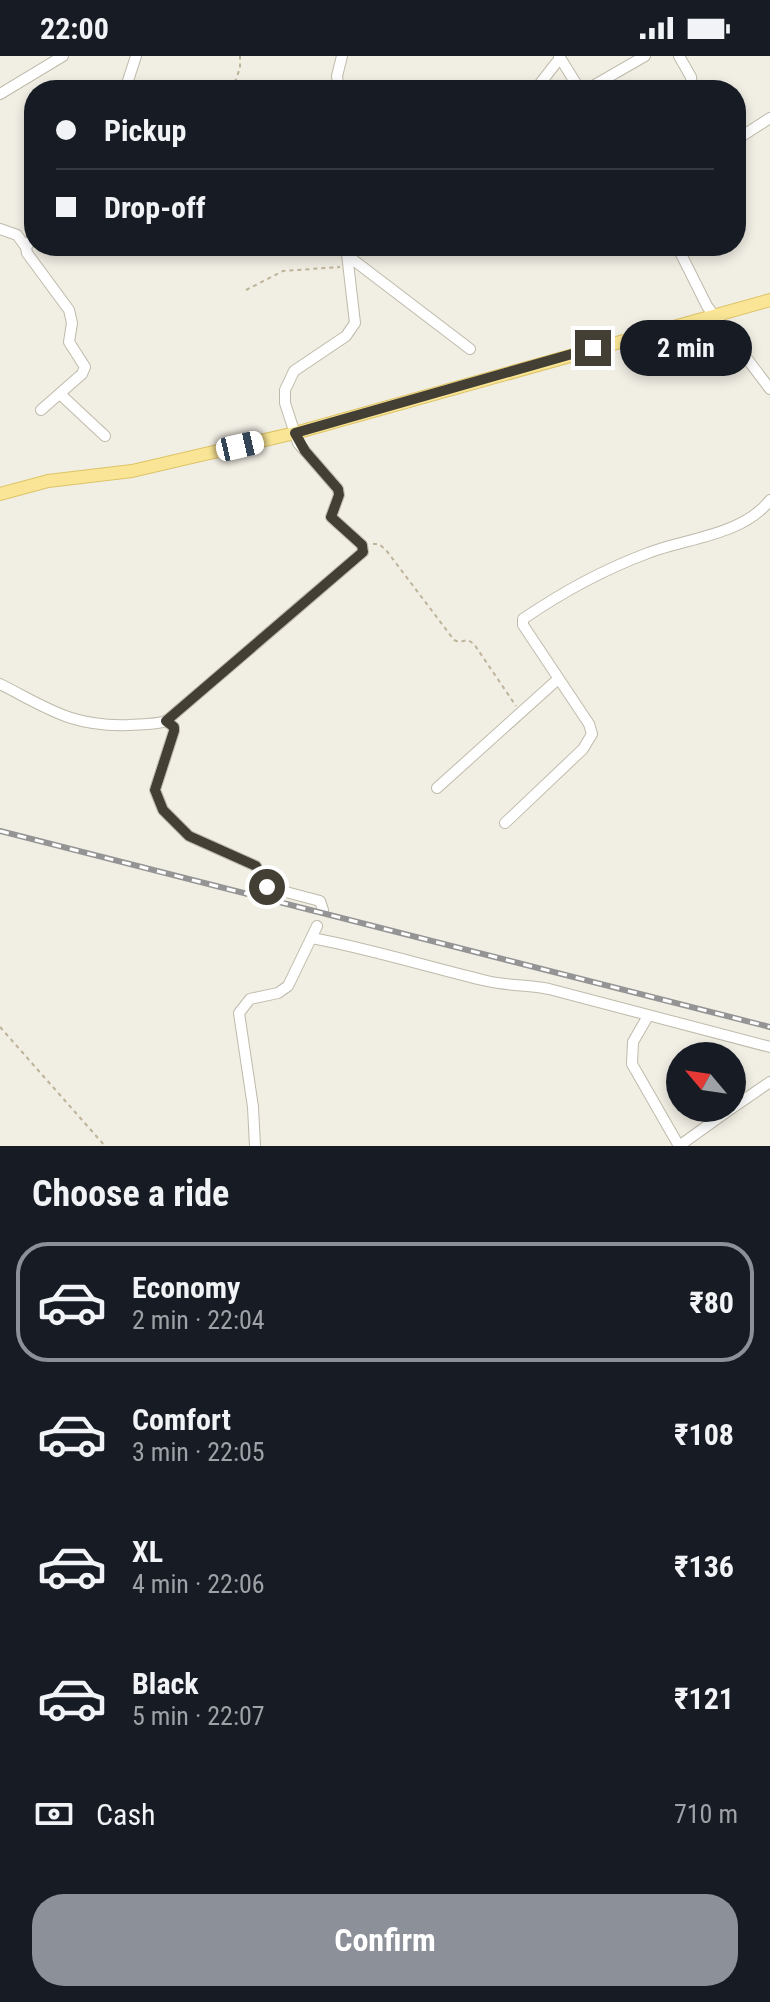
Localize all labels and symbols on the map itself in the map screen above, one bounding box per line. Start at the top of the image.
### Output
callout: 2 min [621,320,753,376]
route end [575,330,611,366]
car [214,429,266,463]
route start [249,869,285,905]
north arrow [666,1042,746,1122]

